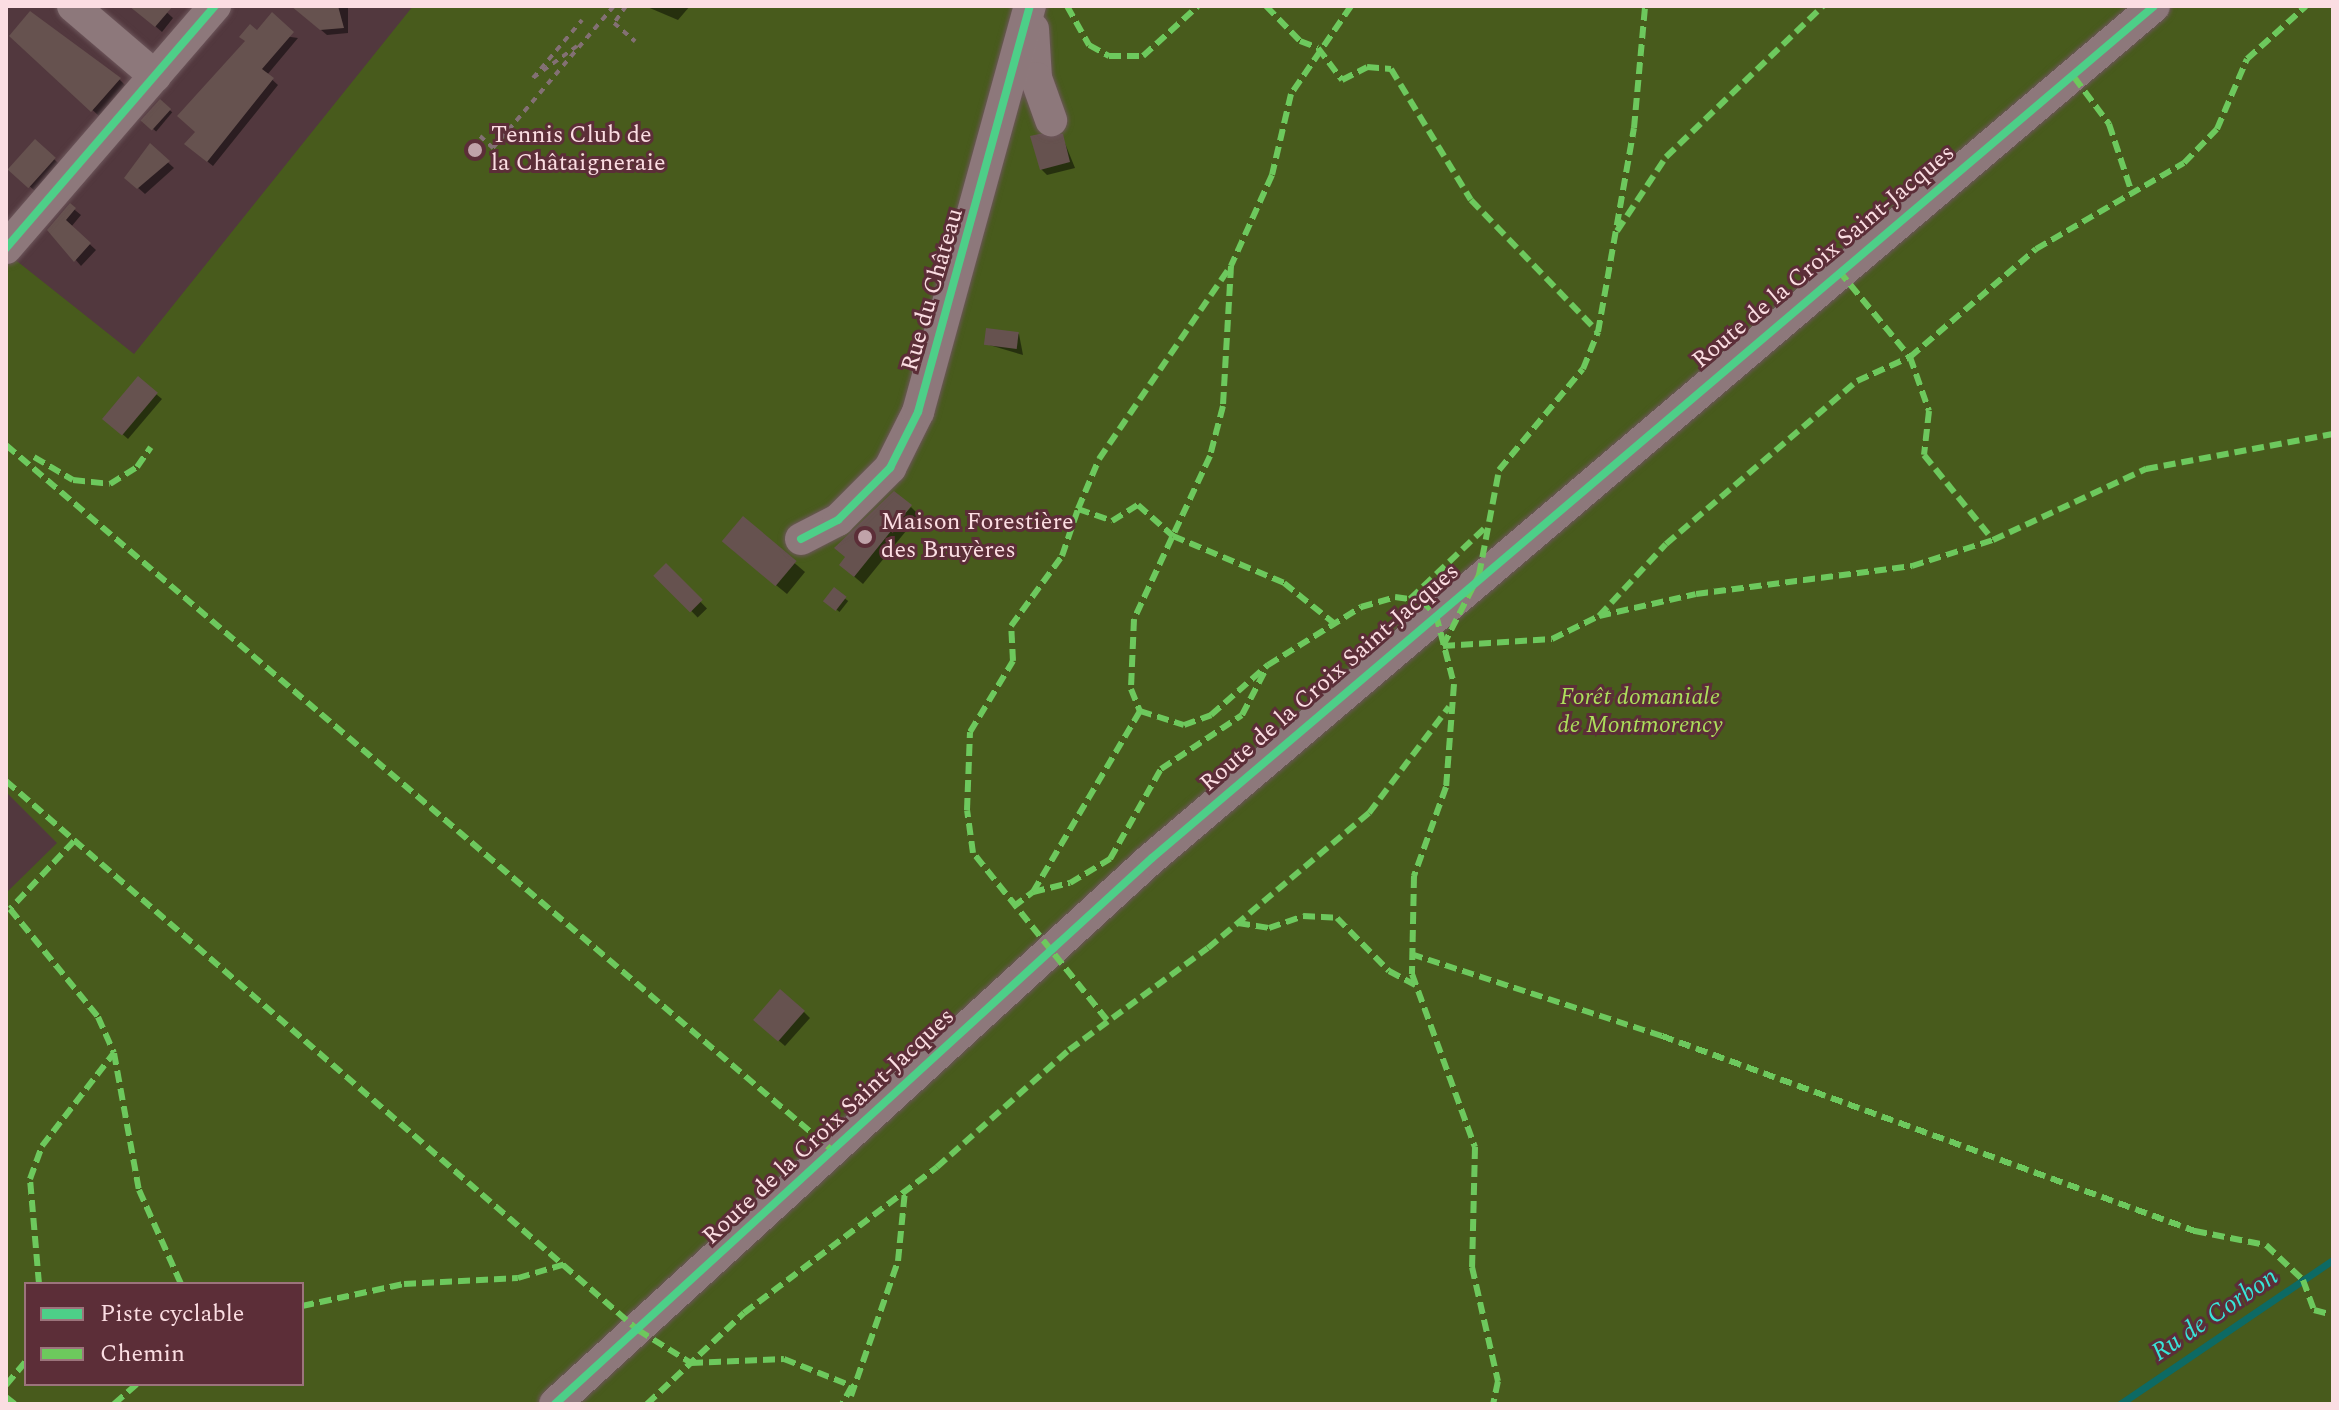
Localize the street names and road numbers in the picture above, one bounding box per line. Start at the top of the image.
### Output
street label: Route de la Croix Saint-Jacques [1687,139,1961,375]
street label: Rue du Château [896,205,970,375]
street label: Route de la Croix Saint-Jacques [1195,558,1465,798]
street label: Route de la Croix Saint-Jacques [697,1003,961,1251]

